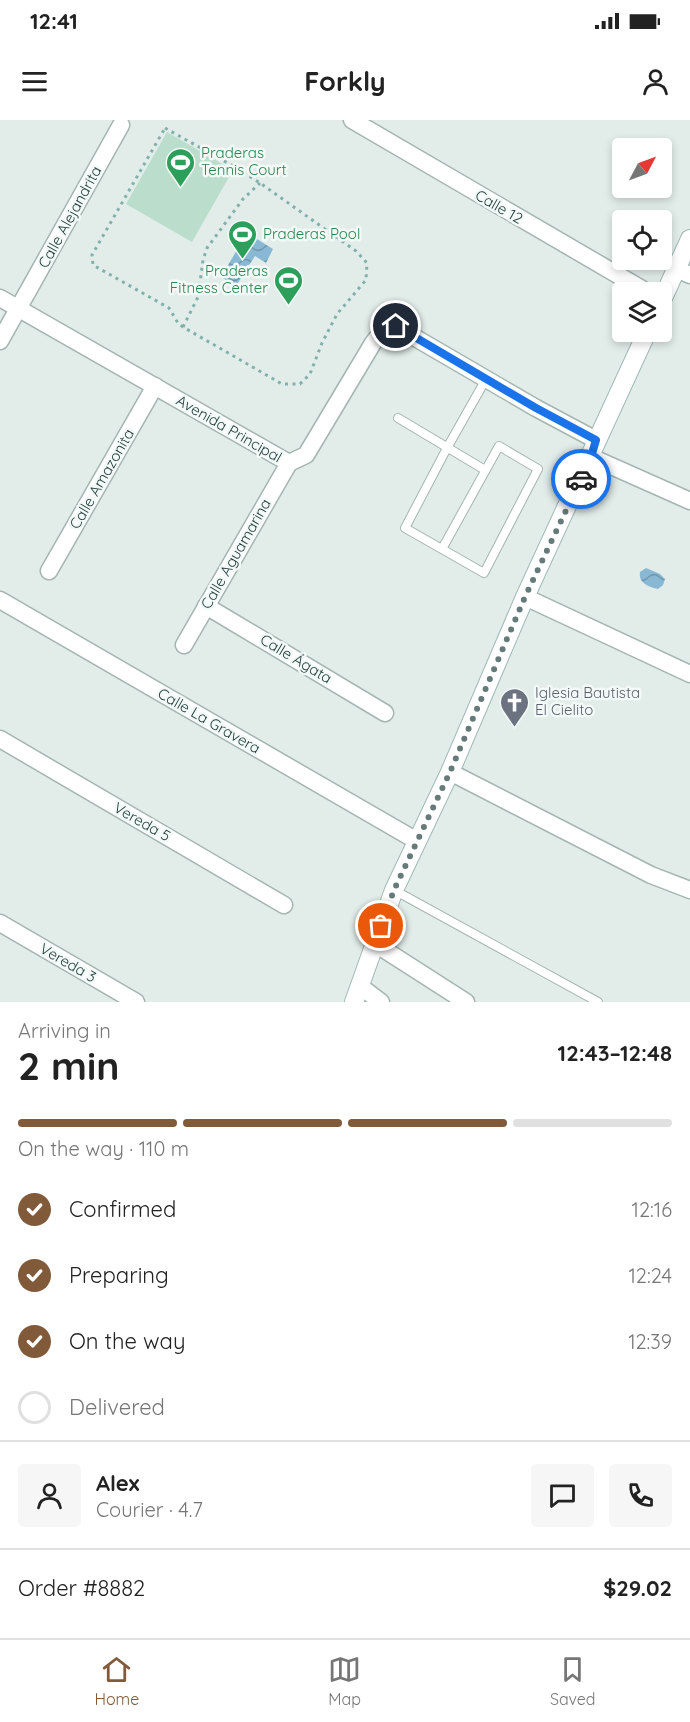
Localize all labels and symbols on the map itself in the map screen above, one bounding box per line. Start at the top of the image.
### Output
north arrow [612,138,672,198]
place label: Praderas Tennis Court [201,143,287,179]
sports icon: Praderas Tennis Court [164,146,196,188]
street label: Calle Alejandrita [34,162,105,271]
street label: Calle 12 [472,185,527,228]
sports icon: Praderas Pool [226,218,258,260]
place label: Praderas Pool [263,224,360,243]
place label: Praderas Fitness Center [170,261,268,297]
sports icon: Praderas Fitness Center [273,264,305,306]
pin [370,300,421,351]
street label: Avenida Principal [173,391,286,467]
street label: Calle Amazonita [65,425,138,532]
courier [551,449,611,509]
street label: Calle Aguamarina [196,495,275,612]
street label: Calle Ágata [257,630,336,687]
place label: Iglesia Bautista El Cielito [535,683,640,719]
street label: Calle La Gravera [155,684,264,758]
church icon: Iglesia Bautista El Cielito [498,686,530,728]
street label: Vereda 5 [110,798,174,845]
pin [355,900,406,951]
street label: Vereda 3 [37,939,100,986]

